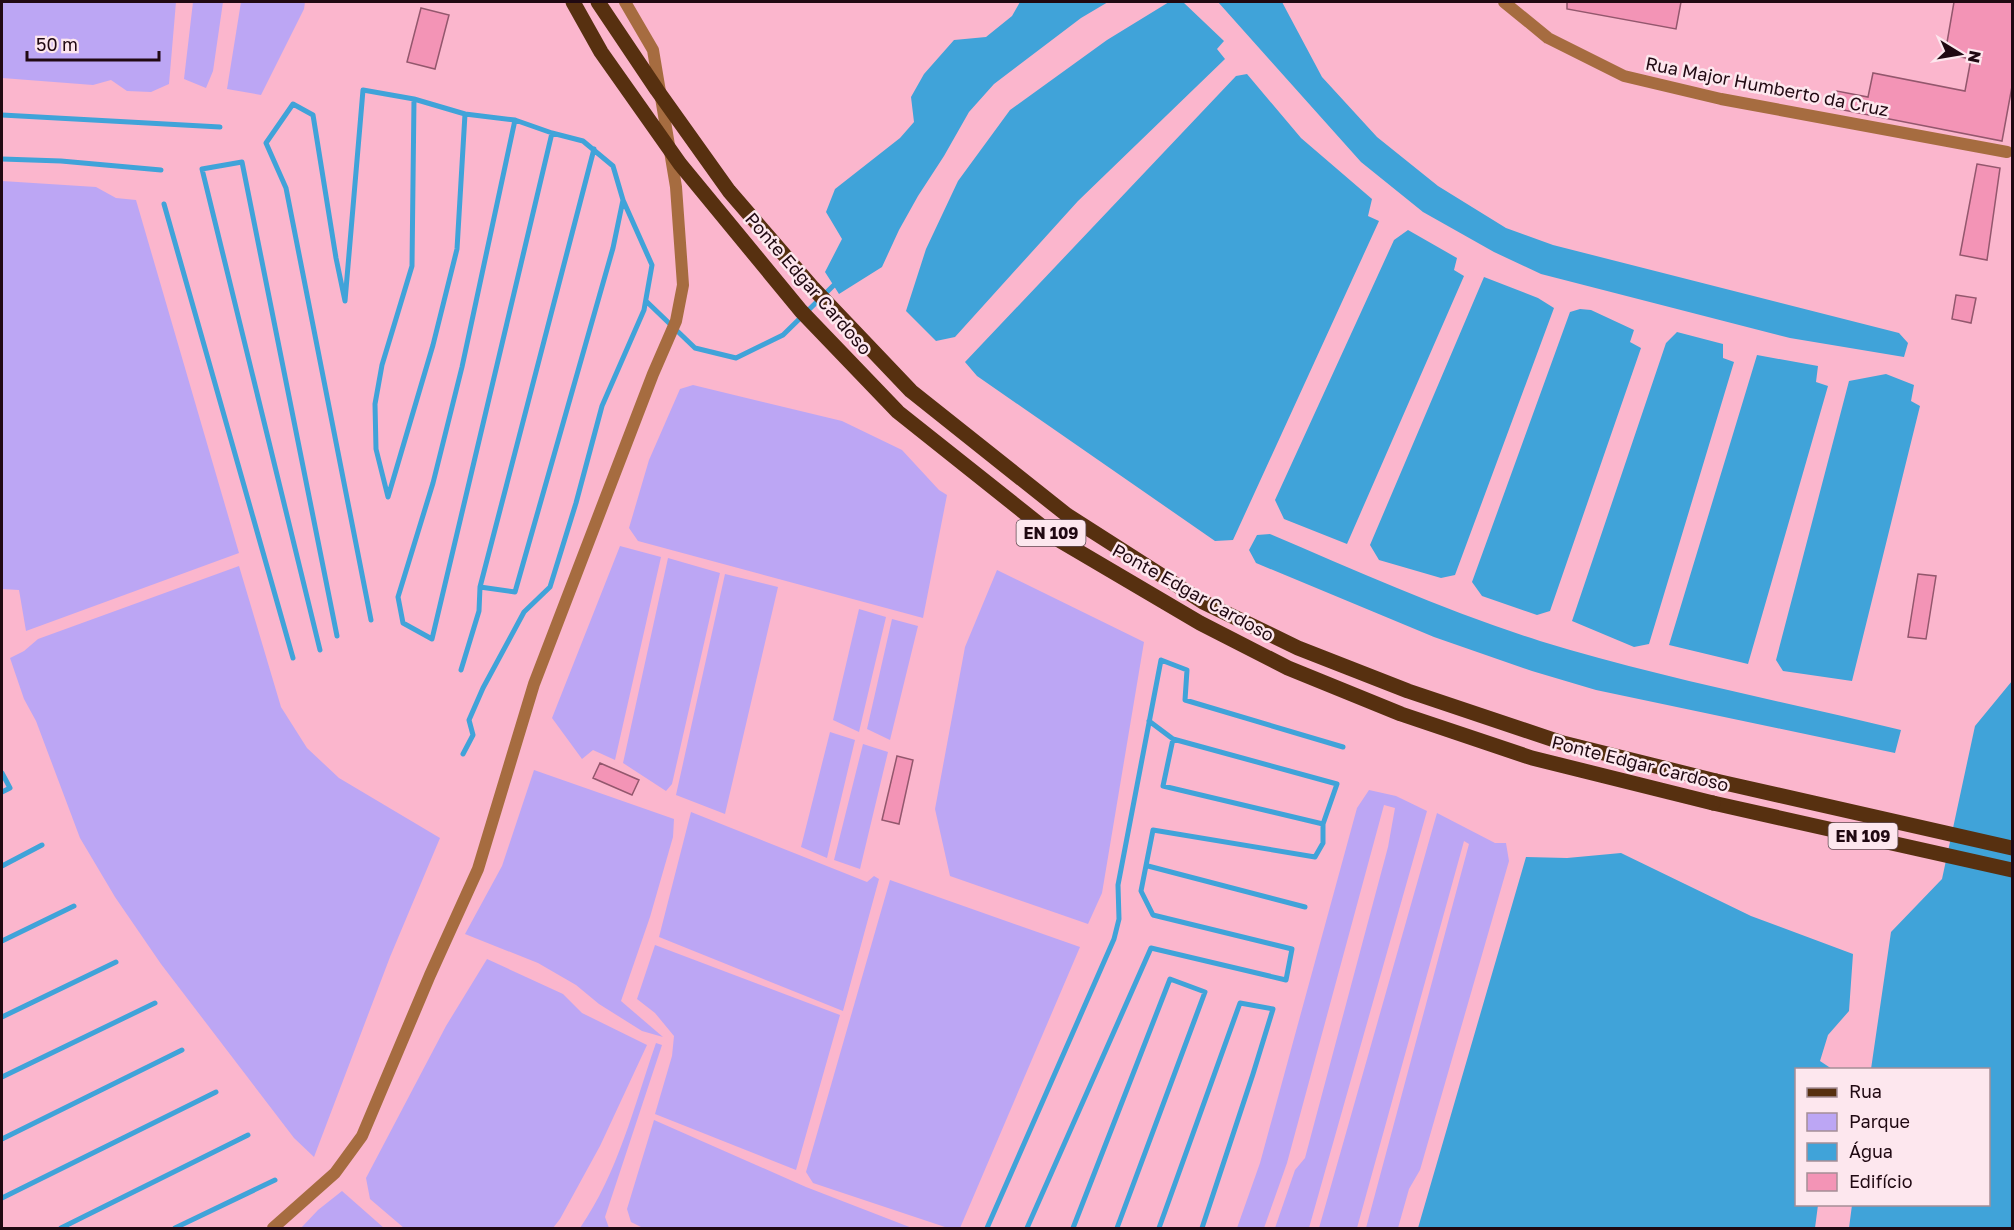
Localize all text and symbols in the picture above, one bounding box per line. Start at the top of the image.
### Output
scale bar [27,24,159,62]
north arrow [1930,24,1990,84]
text: 50 m [36,33,78,55]
text: N [1964,49,1986,65]
street label: Rua Major Humberto da Cruz [1644,52,1891,120]
street label: Ponte Edgar Cardoso [741,208,877,359]
road number: EN 109 [1016,520,1086,546]
street label: Ponte Edgar Cardoso [1109,539,1278,646]
street label: Ponte Edgar Cardoso [1550,730,1731,796]
road number: EN 109 [1828,823,1898,849]
legend [1795,1068,1990,1206]
text: Rua [1849,1080,1882,1102]
text: Parque [1849,1110,1910,1132]
text: Água [1849,1140,1893,1162]
text: Edifício [1849,1170,1913,1192]

